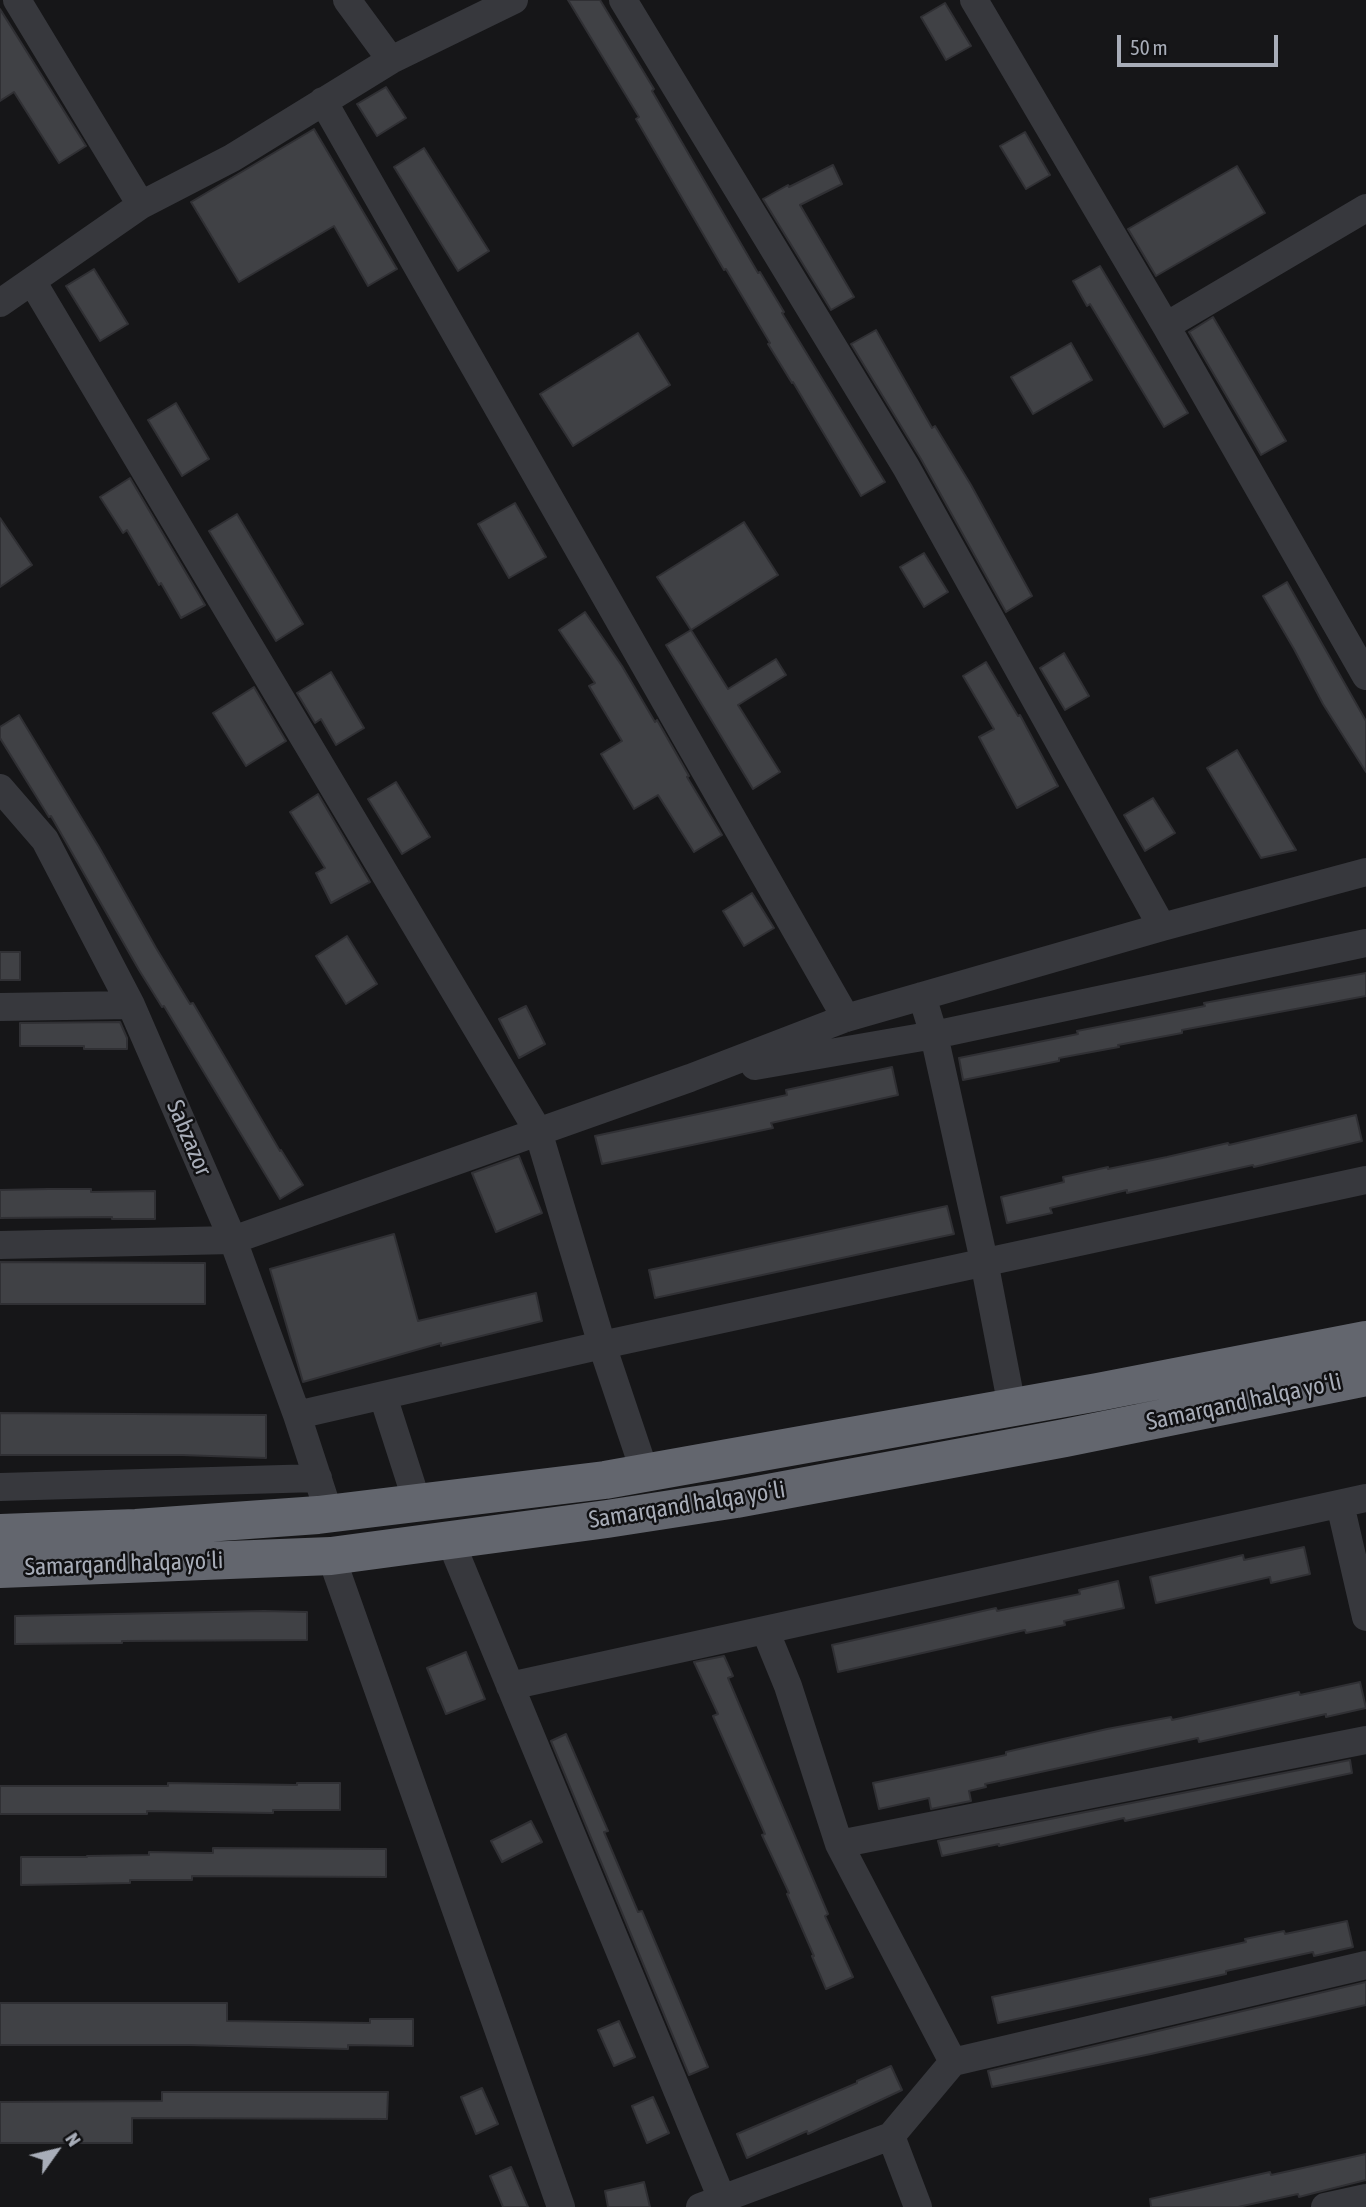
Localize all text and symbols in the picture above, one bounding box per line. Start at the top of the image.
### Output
scale bar [1121,21,1282,65]
text: 50 m [1130,35,1168,59]
street label: Sabzazor [160,1096,218,1180]
street label: Samarqand halqa yoʻli [1144,1367,1344,1437]
street label: Samarqand halqa yoʻli [587,1475,787,1535]
street label: Samarqand halqa yoʻli [24,1546,224,1582]
north arrow [21,2116,91,2186]
text: N [61,2128,86,2150]

